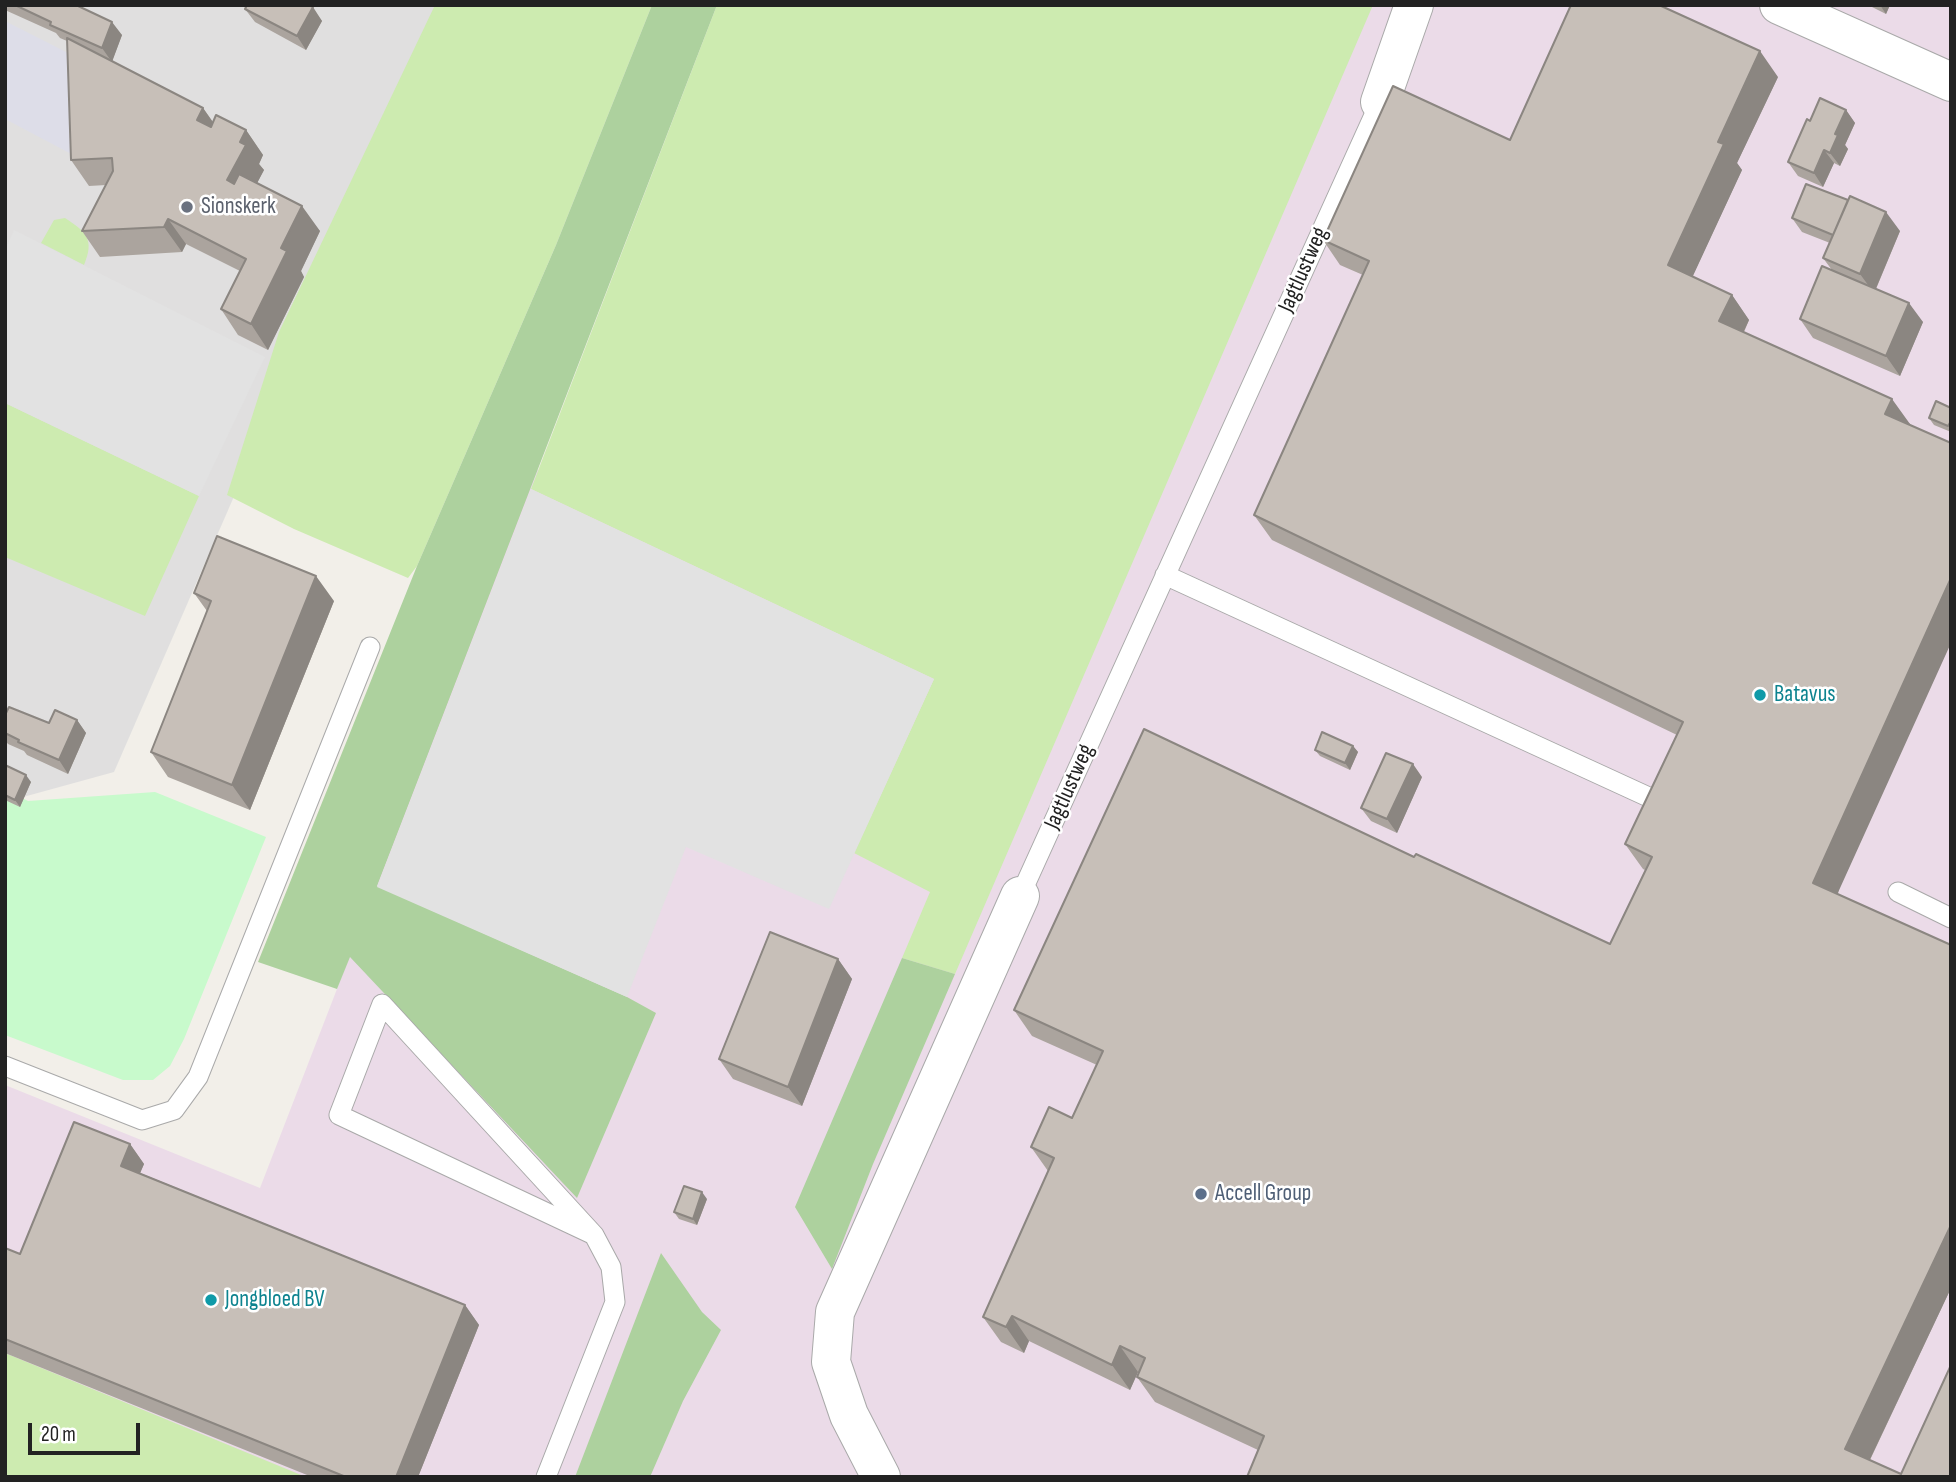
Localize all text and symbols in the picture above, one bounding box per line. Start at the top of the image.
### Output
place label: Sionskerk [201,193,276,221]
marker: Sionskerk [179,199,195,215]
street label: Jagtlustweg [1273,223,1335,317]
place label: Batavus [1774,681,1836,709]
marker: Batavus [1752,687,1768,703]
street label: Jagtlustweg [1039,740,1101,834]
place label: Accell Group [1215,1180,1311,1208]
marker: Accell Group [1193,1186,1209,1202]
place label: Jongbloed BV [225,1286,325,1314]
marker: Jongbloed BV [203,1292,219,1308]
scale bar [32,1408,144,1452]
text: 20 m [41,1422,76,1447]

